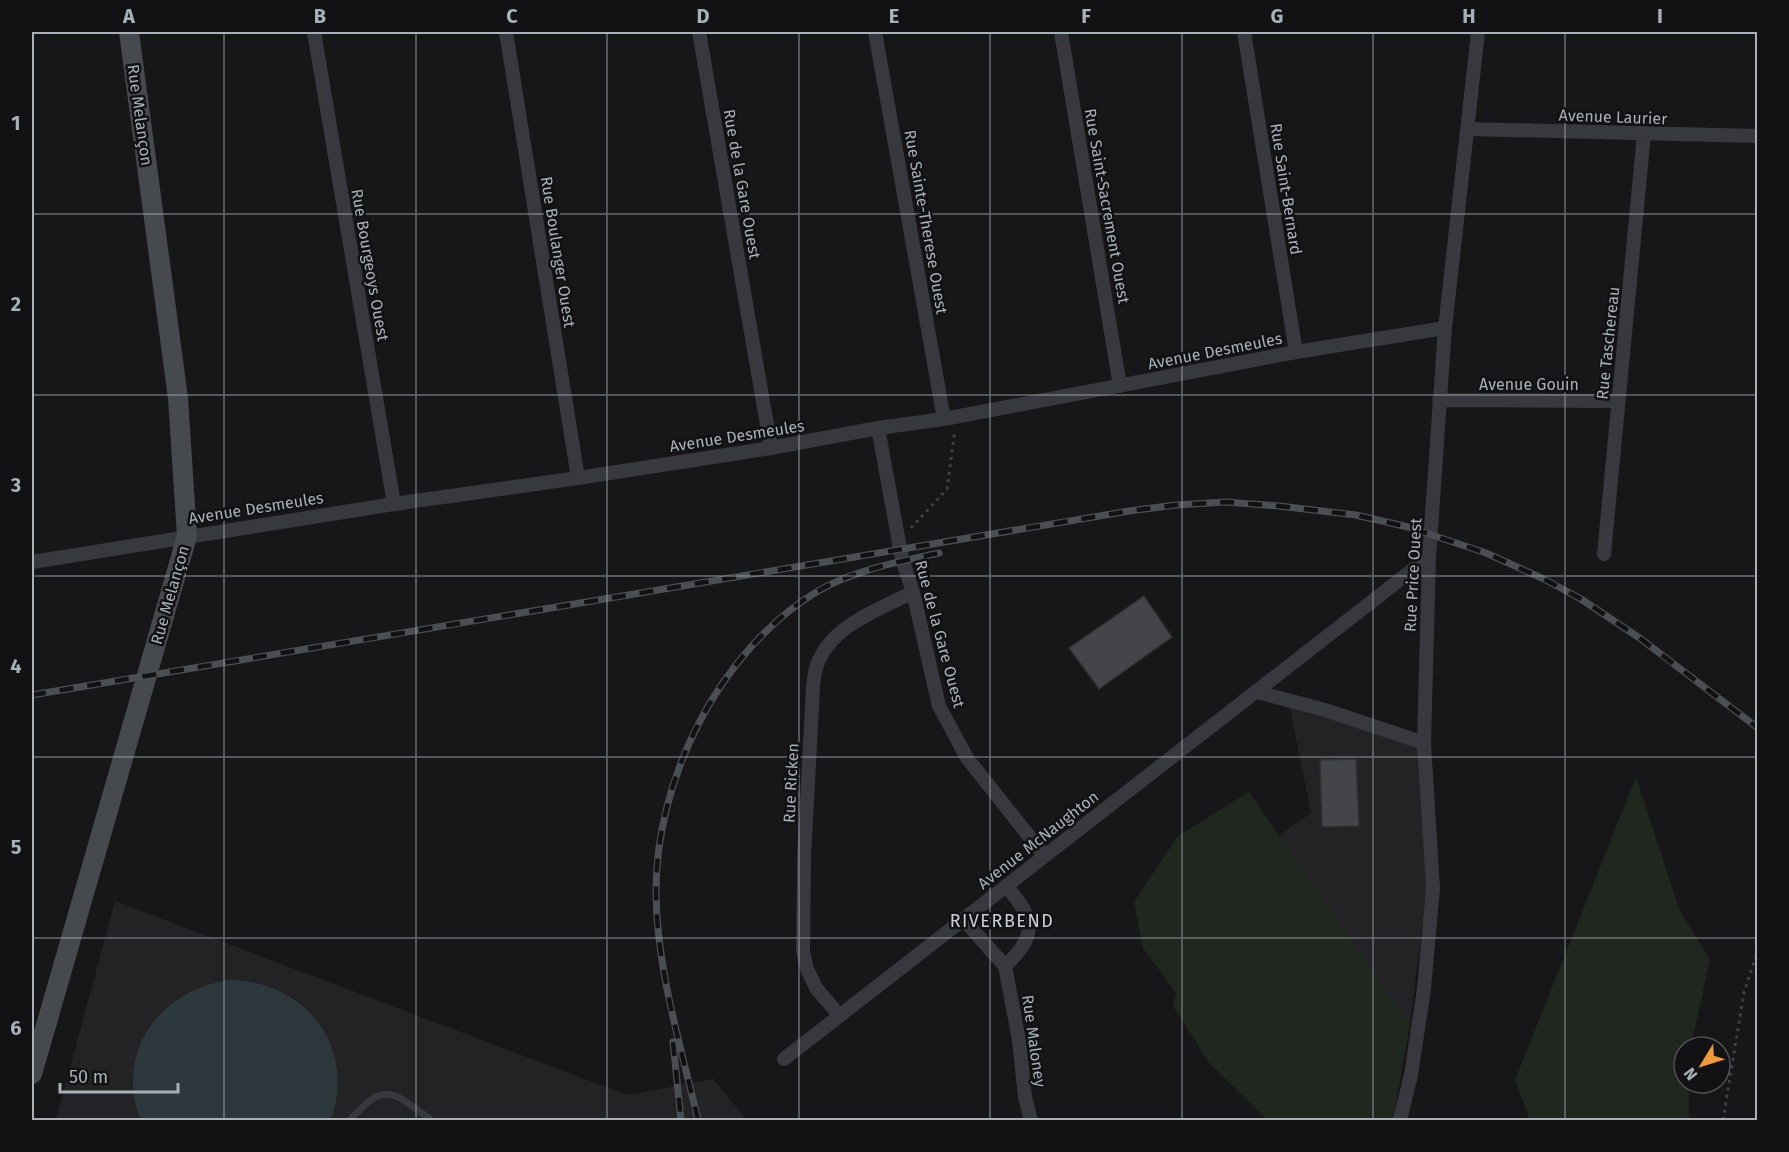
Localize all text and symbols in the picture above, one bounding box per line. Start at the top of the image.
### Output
text: A [122,4,136,28]
text: B [314,4,326,28]
text: C [506,4,518,28]
text: D [696,4,710,28]
text: E [889,4,899,28]
text: F [1081,4,1091,28]
text: G [1271,4,1283,28]
text: H [1462,4,1476,28]
text: I [1657,4,1663,28]
street label: Rue Melançon [123,63,156,167]
street label: Avenue Laurier [1558,106,1668,128]
street label: Rue Saint-Sacrement Ouest [1080,107,1134,305]
street label: Rue de la Gare Ouest [719,108,765,261]
text: 1 [11,111,21,135]
street label: Rue Saint-Bernard [1266,122,1306,256]
street label: Rue Sainte-Therese Ouest [900,128,952,316]
street label: Rue Boulanger Ouest [537,175,579,329]
street label: Rue Bourgeoys Ouest [347,187,393,343]
street label: Rue Taschereau [1593,286,1623,400]
text: 2 [11,292,21,316]
street label: Avenue Desmeules [1146,329,1284,373]
street label: Avenue Gouin [1479,375,1579,394]
street label: Avenue Desmeules [668,416,806,456]
text: 3 [10,473,21,497]
street label: Avenue Desmeules [187,488,325,528]
street label: Rue Price Ouest [1401,517,1425,633]
street label: Rue Melançon [147,543,194,647]
street label: Rue de la Gare Ouest [911,558,969,710]
text: 4 [10,654,22,678]
street label: Rue Ricken [779,743,803,823]
street label: Avenue McNaughton [974,787,1102,893]
text: 5 [11,835,22,859]
district label: RIVERBEND [950,910,1054,932]
street label: Rue Maloney [1018,994,1050,1088]
text: 6 [10,1016,22,1040]
north arrow [1672,1035,1732,1095]
scale bar [60,1056,178,1094]
text: N [1680,1064,1701,1084]
text: 50 m [69,1066,108,1088]

